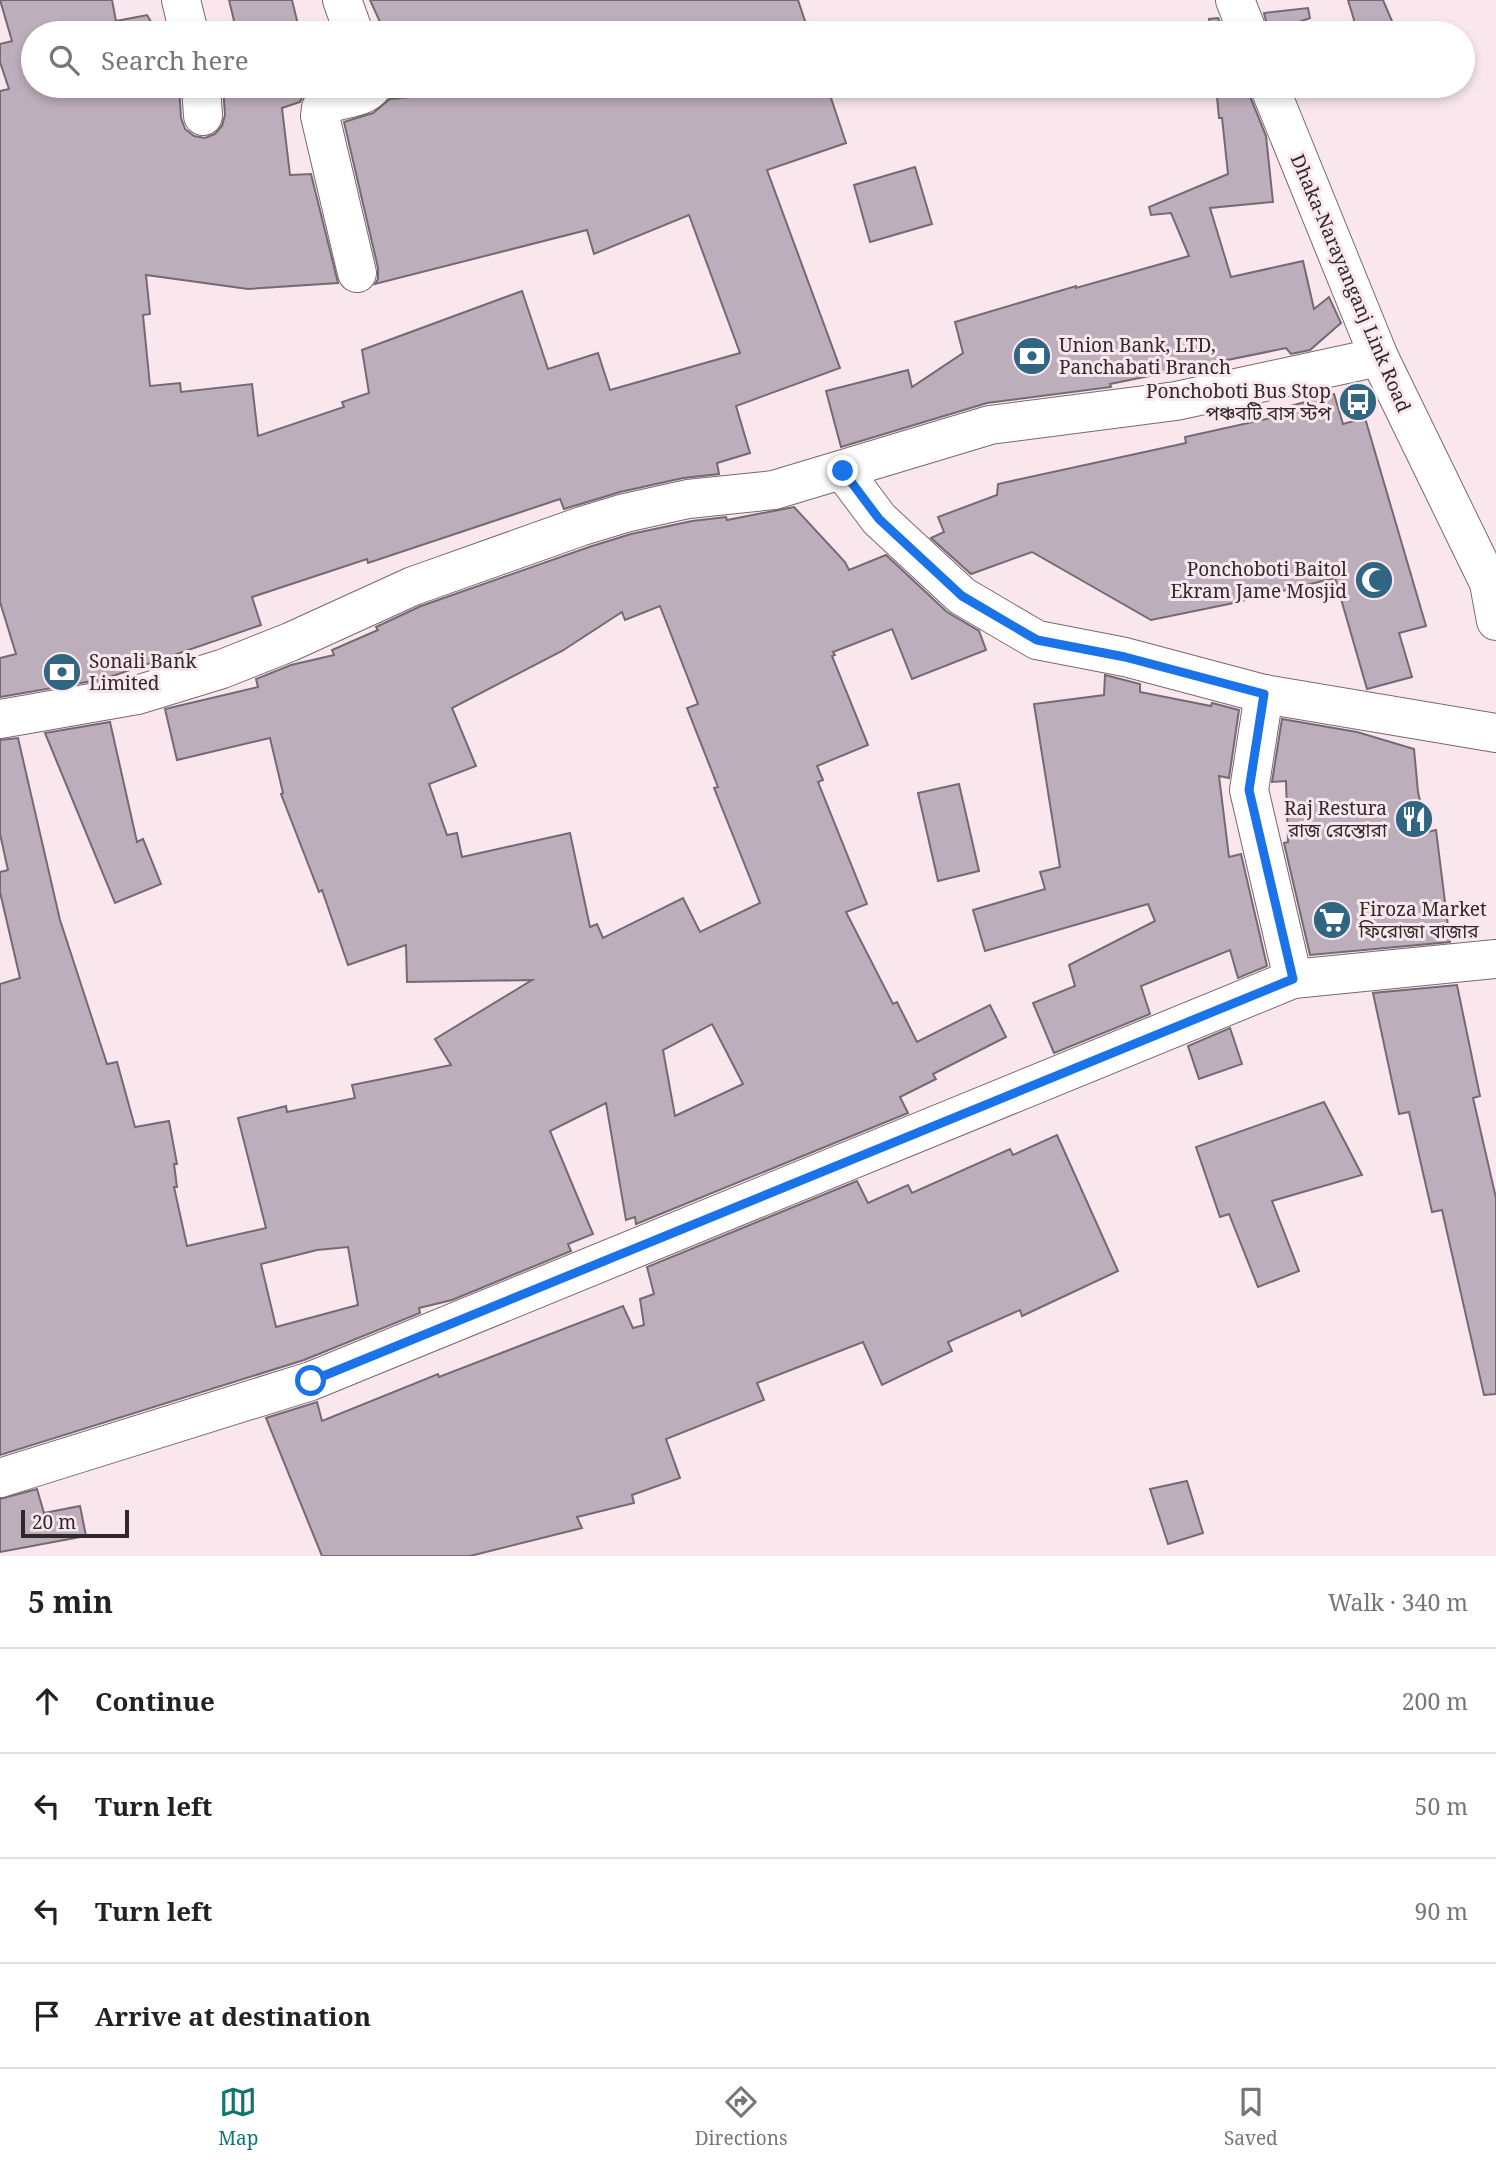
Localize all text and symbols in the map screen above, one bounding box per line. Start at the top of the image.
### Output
search box [21,21,1475,98]
icon: search [45,41,83,79]
text: Search here [101,42,249,78]
street label: Dhaka-Narayanganj Link Road [1285,150,1417,416]
place label: Union Bank, LTD, Panchabati Branch [1059,332,1231,380]
bank icon: Union Bank, LTD, Panchabati Branch [1011,335,1053,377]
place label: Ponchoboti Bus Stop পঞ্চবটি বাস স্টপ [1146,378,1331,426]
bus stop icon: Ponchoboti Bus Stop পঞ্চবটি বাস স্টপ [1337,381,1379,423]
route end [827,455,858,486]
place label: Ponchoboti Baitol Ekram Jame Mosjid [1171,556,1347,604]
mosque icon: Ponchoboti Baitol Ekram Jame Mosjid [1353,559,1395,601]
place label: Sonali Bank Limited [89,648,198,696]
bank icon: Sonali Bank Limited [41,651,83,693]
place label: Raj Restura রাজ রেস্তোরা [1284,795,1388,843]
restaurant icon: Raj Restura রাজ রেস্তোরা [1393,798,1435,840]
place label: Firoza Market ফিরোজা বাজার [1358,896,1487,944]
supermarket icon: Firoza Market ফিরোজা বাজার [1311,899,1353,941]
route start [295,1365,326,1396]
scale bar [21,1507,130,1539]
text: 20 m [32,1509,76,1535]
text: 5 min [28,1581,113,1622]
text: Walk · 340 m [1328,1586,1468,1618]
icon: ahead [28,1682,66,1720]
text: Continue [95,1683,215,1719]
text: 200 m [1402,1685,1468,1717]
icon: left [28,1787,66,1825]
text: Turn left [95,1788,212,1824]
text: 50 m [1415,1790,1468,1822]
icon: left [28,1892,66,1930]
text: Turn left [95,1893,212,1929]
text: 90 m [1415,1895,1468,1927]
icon: arrive [28,1997,66,2035]
text: Arrive at destination [95,1998,371,2034]
tab: Map [218,2083,258,2151]
tab: Directions [695,2083,788,2151]
tab: Saved [1224,2083,1278,2151]

